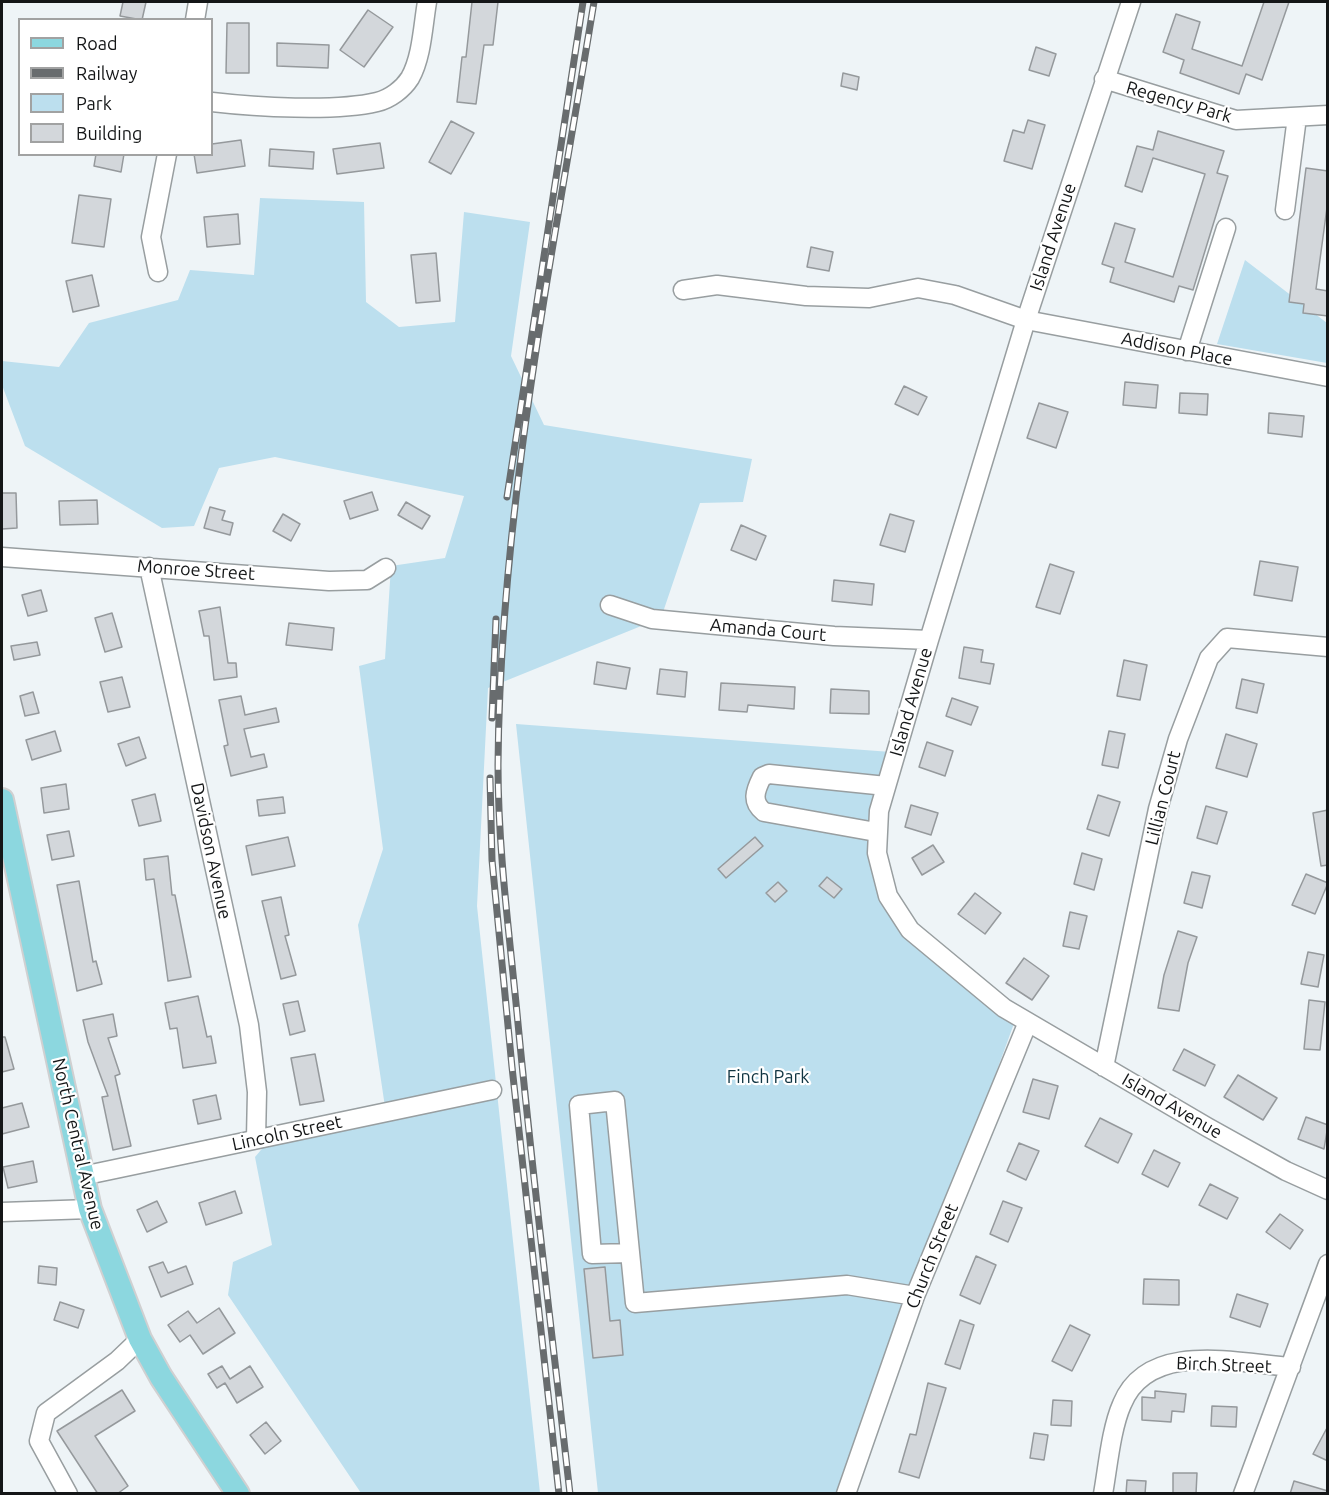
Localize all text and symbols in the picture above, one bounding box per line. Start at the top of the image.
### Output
legend [18,18,213,156]
text: Road [76,33,118,53]
text: Railway [76,63,137,83]
street label: Regency Park [1124,77,1234,127]
text: Park [76,93,112,113]
text: Building [76,123,142,143]
street label: Island Avenue [1025,180,1081,294]
street label: Addison Place [1120,328,1234,370]
street label: Monroe Street [136,555,256,585]
street label: Amanda Court [709,614,827,646]
street label: Island Avenue [885,645,937,759]
street label: Lillian Court [1141,748,1185,848]
street label: Davidson Avenue [186,781,236,921]
street label: North Central Avenue [48,1056,108,1232]
park label: Finch Park [727,1066,809,1088]
street label: Island Avenue [1118,1069,1226,1143]
street label: Lincoln Street [230,1111,344,1155]
street label: Church Street [901,1200,963,1312]
street label: Birch Street [1176,1353,1272,1377]

